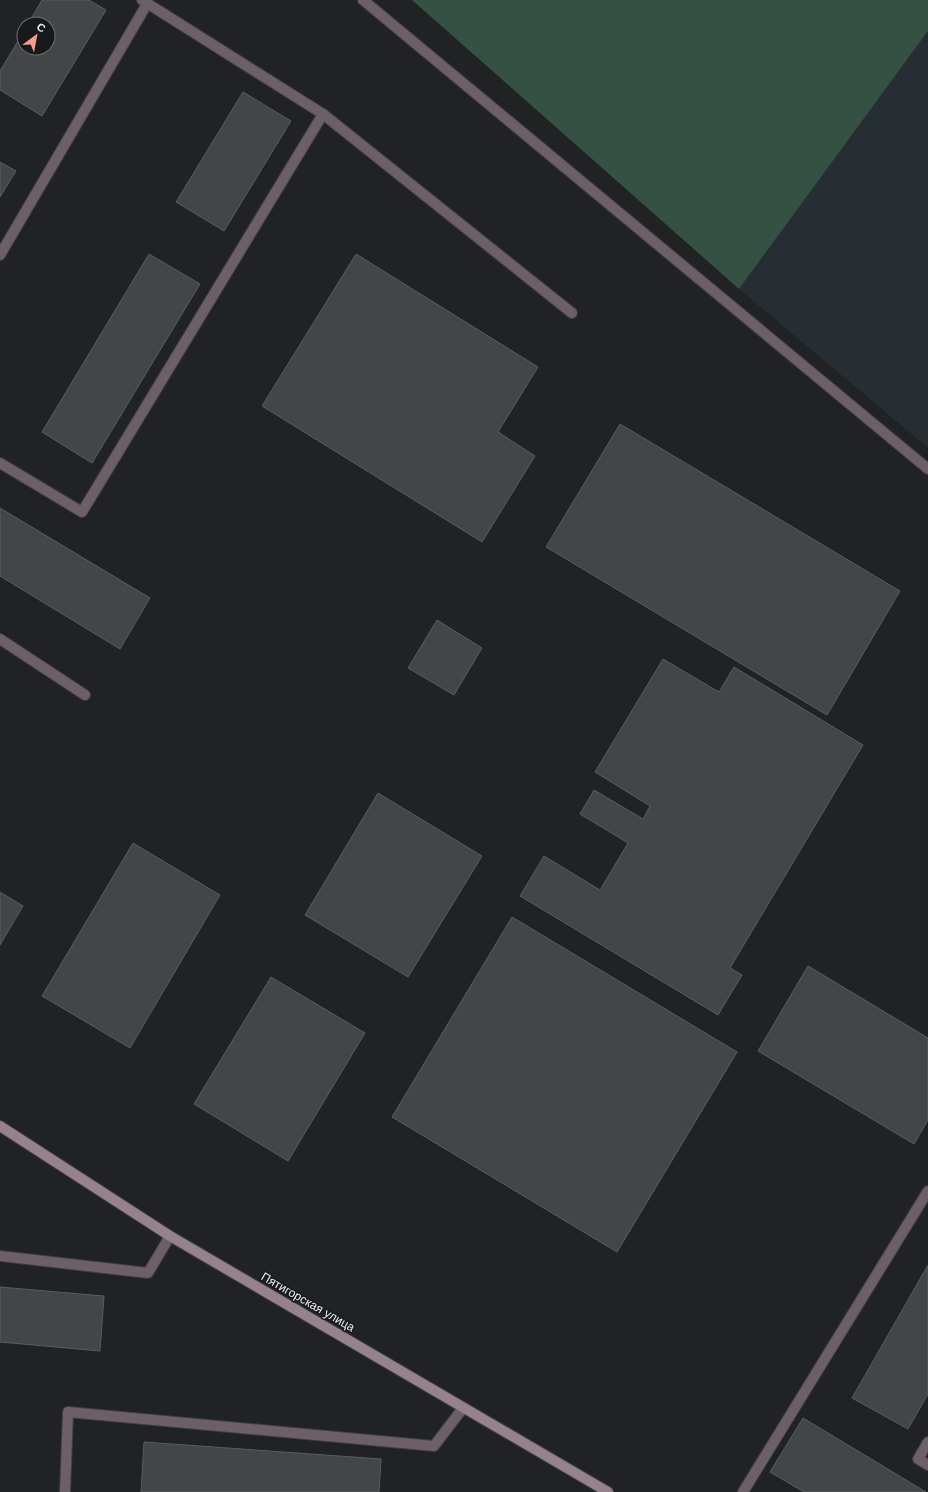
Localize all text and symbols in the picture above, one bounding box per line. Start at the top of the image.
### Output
north arrow [16,16,56,56]
text: С [35,20,48,35]
street label: Пятигорская улица [259,1269,358,1335]

